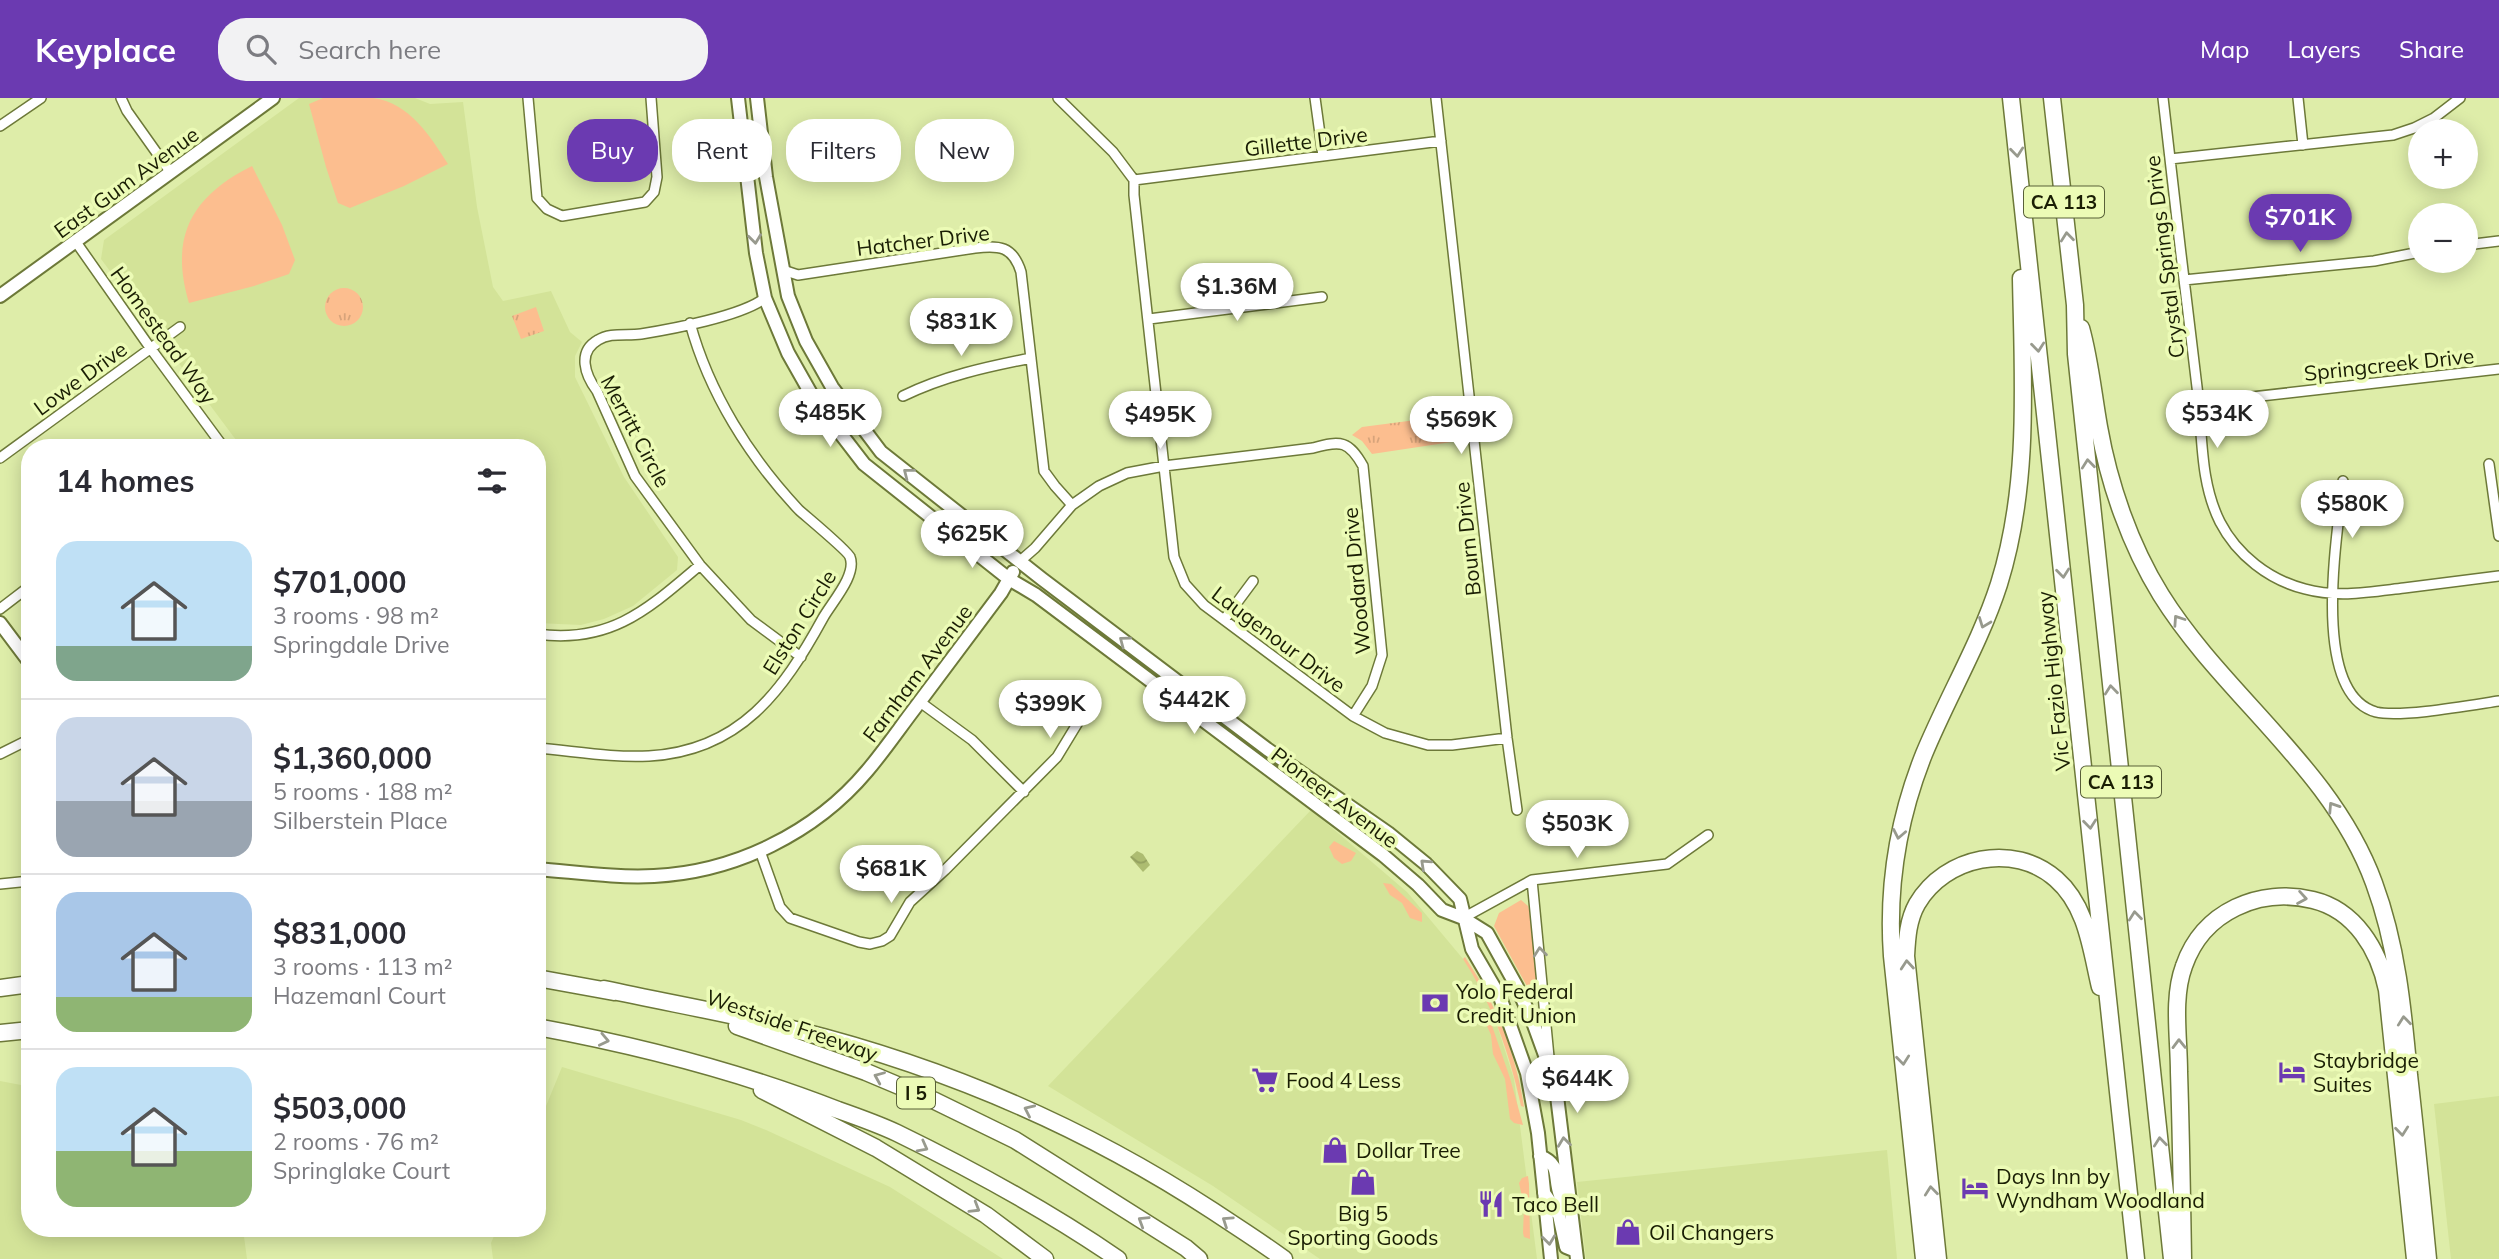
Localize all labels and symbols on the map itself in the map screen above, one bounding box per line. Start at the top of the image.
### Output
street label: East Gum Avenue [49,121,203,243]
street label: Gillette Drive [1243,121,1369,161]
one-way arrow [2009,147,2024,158]
street label: Crystal Springs Drive [2139,154,2189,360]
road number: CA 113 [2024,186,2104,218]
pin: $701K [2251,194,2349,254]
street label: Hatcher Drive [855,219,991,261]
one-way arrow [2060,232,2075,243]
one-way arrow [747,233,762,245]
street label: Homestead Way [105,261,223,409]
pin: $1.36M [1180,264,1294,323]
pin: $831K [912,299,1010,358]
street label: Lowe Drive [28,335,132,421]
one-way arrow [2030,342,2045,353]
street label: Springcreek Drive [2303,342,2475,386]
street label: Merritt Circle [596,370,676,492]
pin: $485K [781,390,879,449]
pin: $534K [2168,390,2266,450]
pin: $495K [1111,392,1209,451]
pin: $569K [1412,396,1510,456]
one-way arrow [2080,458,2095,470]
one-way arrow [904,469,916,482]
pin: $580K [2303,480,2401,540]
street label: Bourn Drive [1448,481,1486,597]
street label: Woodard Drive [1337,506,1375,656]
pin: $625K [923,510,1021,570]
street label: Elston Circle [757,565,841,679]
one-way arrow [2055,567,2070,579]
street label: Laugenour Drive [1207,580,1351,698]
street label: Vic Fazio Highway [2031,590,2075,772]
street label: Farnham Avenue [857,599,977,747]
one-way arrow [2174,615,2186,628]
one-way arrow [1978,617,1992,629]
one-way arrow [1119,637,1132,649]
pin: $442K [1145,676,1243,736]
pin: $399K [1001,680,1099,740]
one-way arrow [2104,684,2119,695]
street label: Pioneer Avenue [1266,741,1404,853]
road number: CA 113 [2081,766,2161,797]
pin: $503K [1528,800,1626,860]
one-way arrow [2329,802,2342,815]
one-way arrow [2083,818,2098,829]
one-way arrow [1893,828,1908,840]
pin: $681K [842,846,940,905]
one-way arrow [1420,860,1433,872]
one-way arrow [2296,890,2308,905]
one-way arrow [2127,910,2142,922]
one-way arrow [1533,946,1548,957]
one-way arrow [1900,959,1915,971]
place label: Yolo Federal Credit Union [1455,978,1577,1028]
street label: Westside Freeway [703,983,881,1067]
bank icon: Yolo Federal Credit Union [1420,988,1450,1018]
one-way arrow [2396,1015,2411,1026]
one-way arrow [598,1032,610,1047]
one-way arrow [2171,1038,2186,1049]
place label: Staybridge Suites [2313,1047,2419,1097]
one-way arrow [1895,1055,1910,1066]
pin: $644K [1528,1056,1626,1115]
hotel icon: Staybridge Suites [2277,1057,2307,1087]
supermarket icon: Food 4 Less [1250,1065,1280,1095]
place label: Food 4 Less [1286,1067,1401,1093]
one-way arrow [873,1072,885,1086]
road number: I 5 [897,1077,935,1108]
one-way arrow [1024,1104,1036,1118]
one-way arrow [2394,1126,2409,1137]
shop icon: Dollar Tree [1320,1135,1350,1165]
place label: Dollar Tree [1356,1137,1461,1163]
one-way arrow [1556,1137,1571,1148]
one-way arrow [2152,1137,2167,1148]
one-way arrow [915,1138,928,1152]
place label: Days Inn by Wyndham Woodland [1996,1163,2205,1213]
shop icon: Big 5 Sporting Goods [1348,1167,1378,1197]
hotel icon: Days Inn by Wyndham Woodland [1960,1173,1990,1203]
one-way arrow [1924,1185,1939,1196]
restaurant icon: Taco Bell [1476,1189,1506,1219]
place label: Taco Bell [1512,1191,1599,1217]
one-way arrow [968,1200,981,1213]
place label: Big 5 Sporting Goods [1288,1200,1439,1250]
one-way arrow [1137,1216,1150,1229]
one-way arrow [1222,1216,1235,1229]
shop icon: Oil Changers [1613,1217,1643,1247]
place label: Oil Changers [1649,1219,1774,1245]
one-way arrow [1541,1235,1556,1246]

